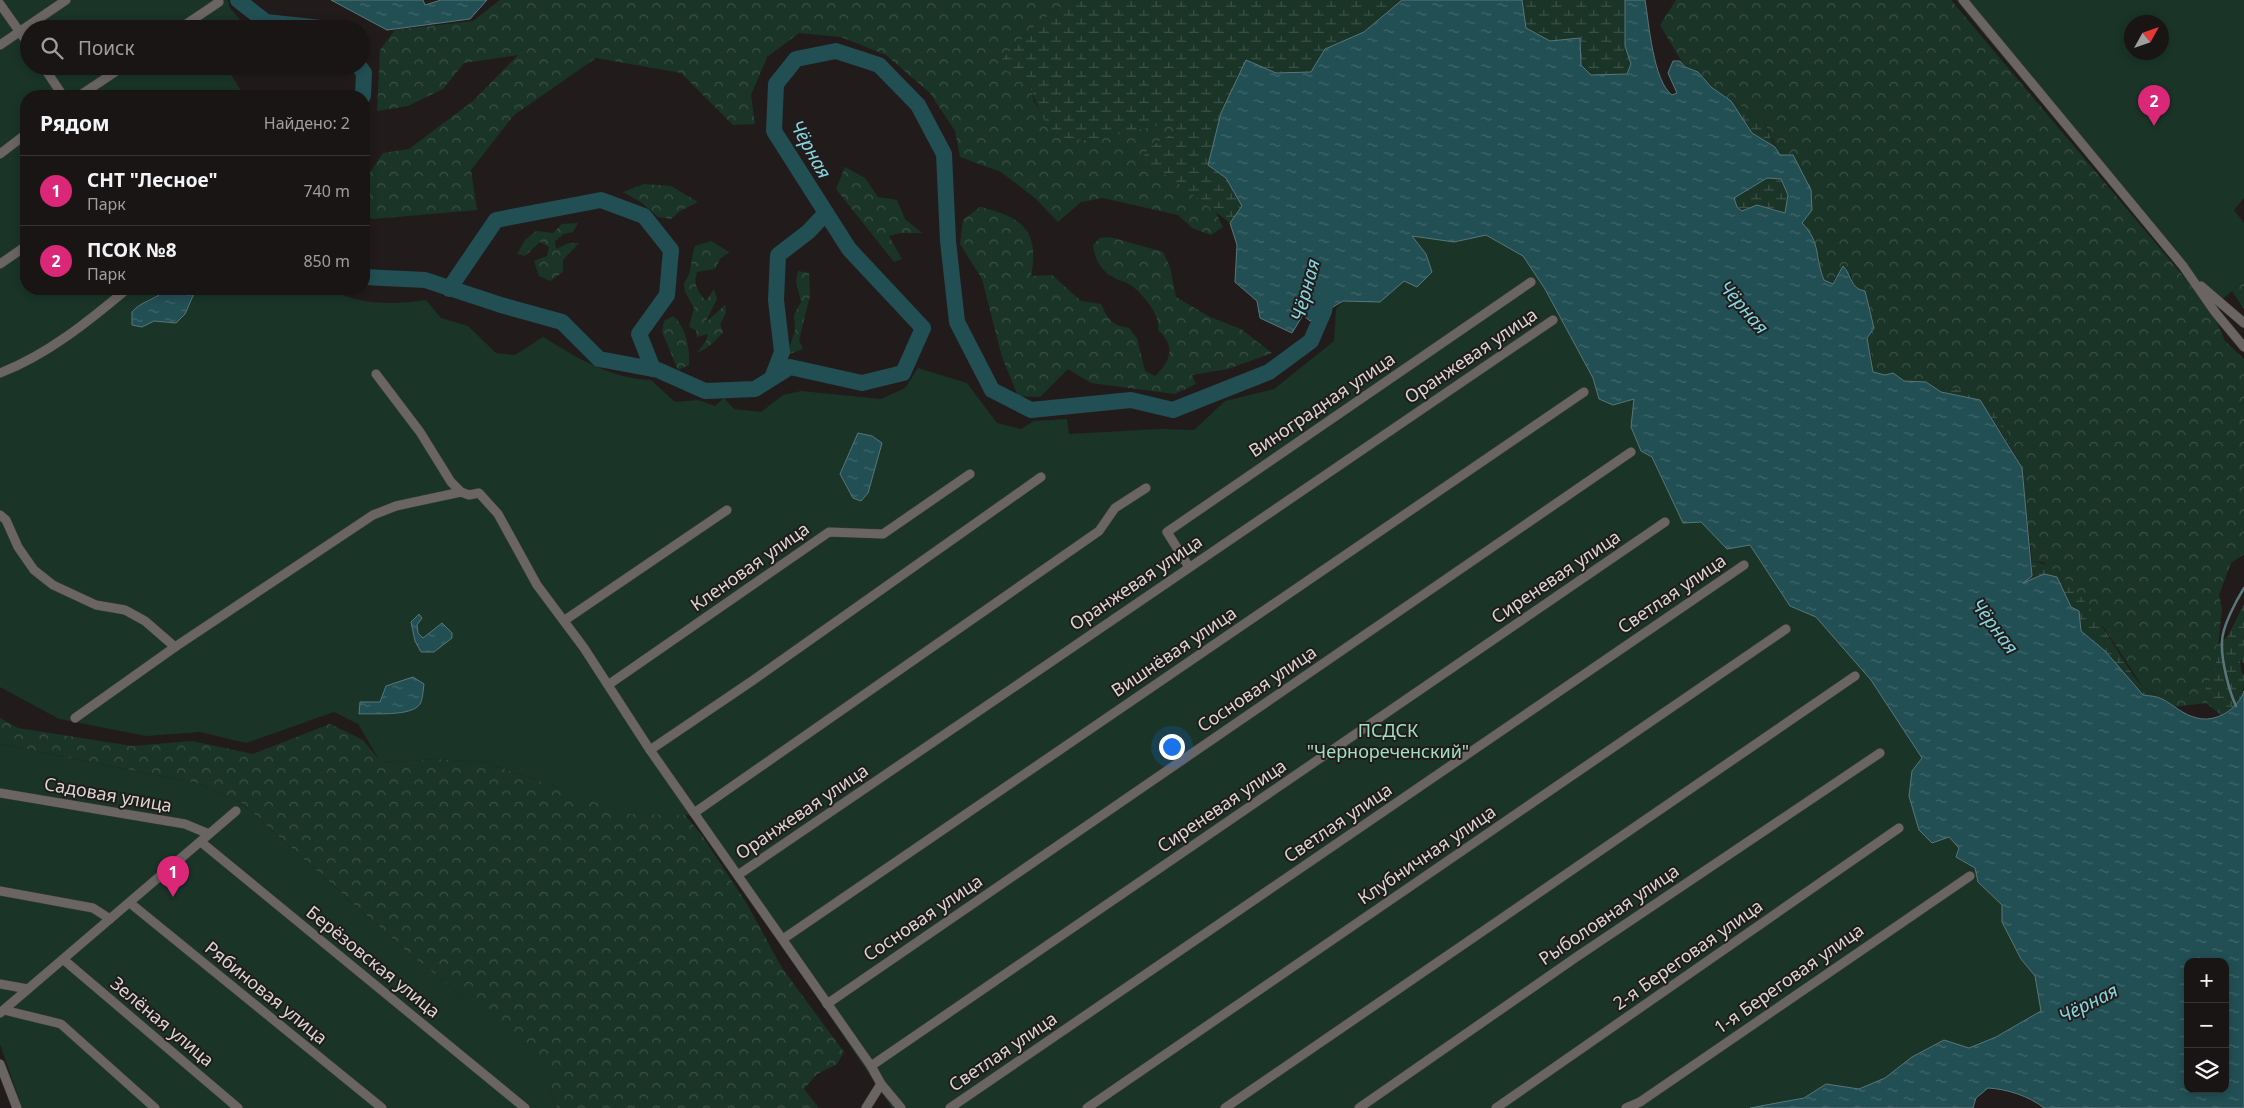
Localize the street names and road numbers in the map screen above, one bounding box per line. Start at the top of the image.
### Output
street label: Оранжевая улица [1399,302,1541,409]
street label: Виноградная улица [1244,346,1399,462]
street label: Кленовая улица [685,516,814,616]
street label: Сиреневая улица [1486,524,1625,628]
street label: Оранжевая улица [1064,529,1206,636]
street label: Светлая улица [1613,548,1730,638]
street label: Вишнёвая улица [1106,600,1241,702]
street label: Сосновая улица [1192,639,1321,737]
street label: Сиреневая улица [1152,753,1291,857]
street label: Оранжевая улица [730,758,872,865]
street label: Садовая улица [42,771,174,817]
street label: Светлая улица [1279,777,1396,867]
street label: Клубничная улица [1353,799,1500,909]
street label: Рыболовная улица [1534,858,1683,970]
street label: Сосновая улица [858,868,987,966]
street label: 2-я Береговая улица [1608,893,1767,1015]
street label: Берёзовская улица [302,900,446,1023]
street label: 1-я Береговая улица [1709,917,1868,1039]
street label: Рябиновая улица [200,935,333,1049]
street label: Зелёная улица [106,971,219,1072]
street label: Светлая улица [944,1006,1061,1096]

